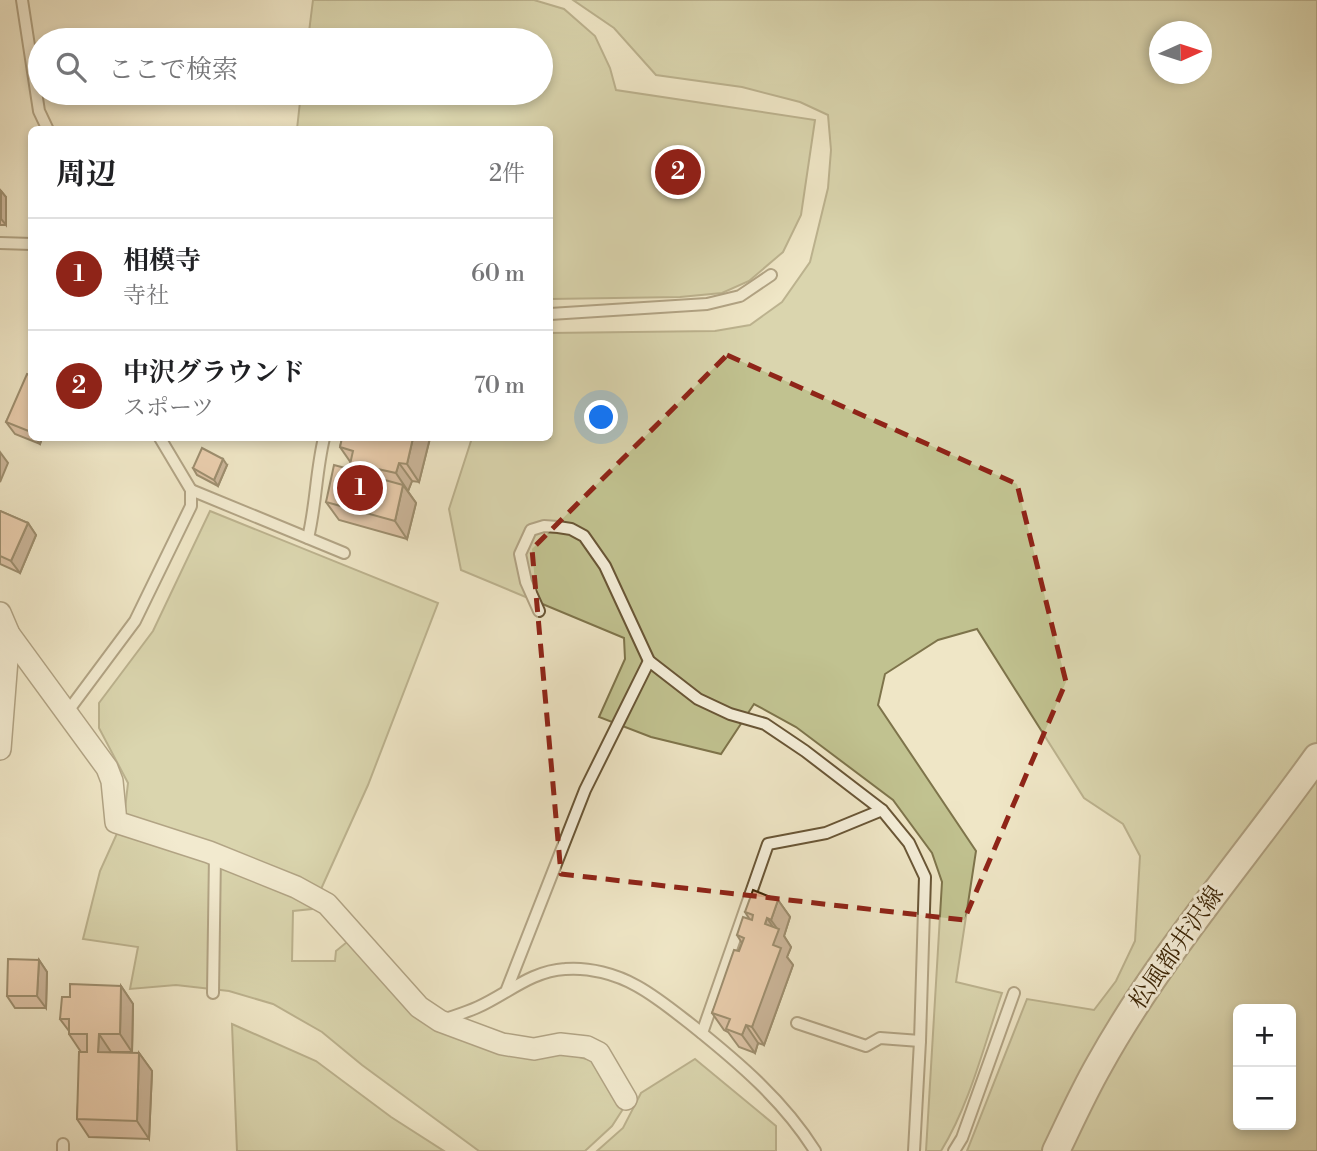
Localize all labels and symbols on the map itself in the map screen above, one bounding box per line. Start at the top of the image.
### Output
north arrow [1149,21,1212,84]
pin: 2 [655,146,701,198]
your location [584,400,618,434]
pin: 1 [337,462,383,514]
street label: 松風都井沢線 [1123,880,1231,1016]

